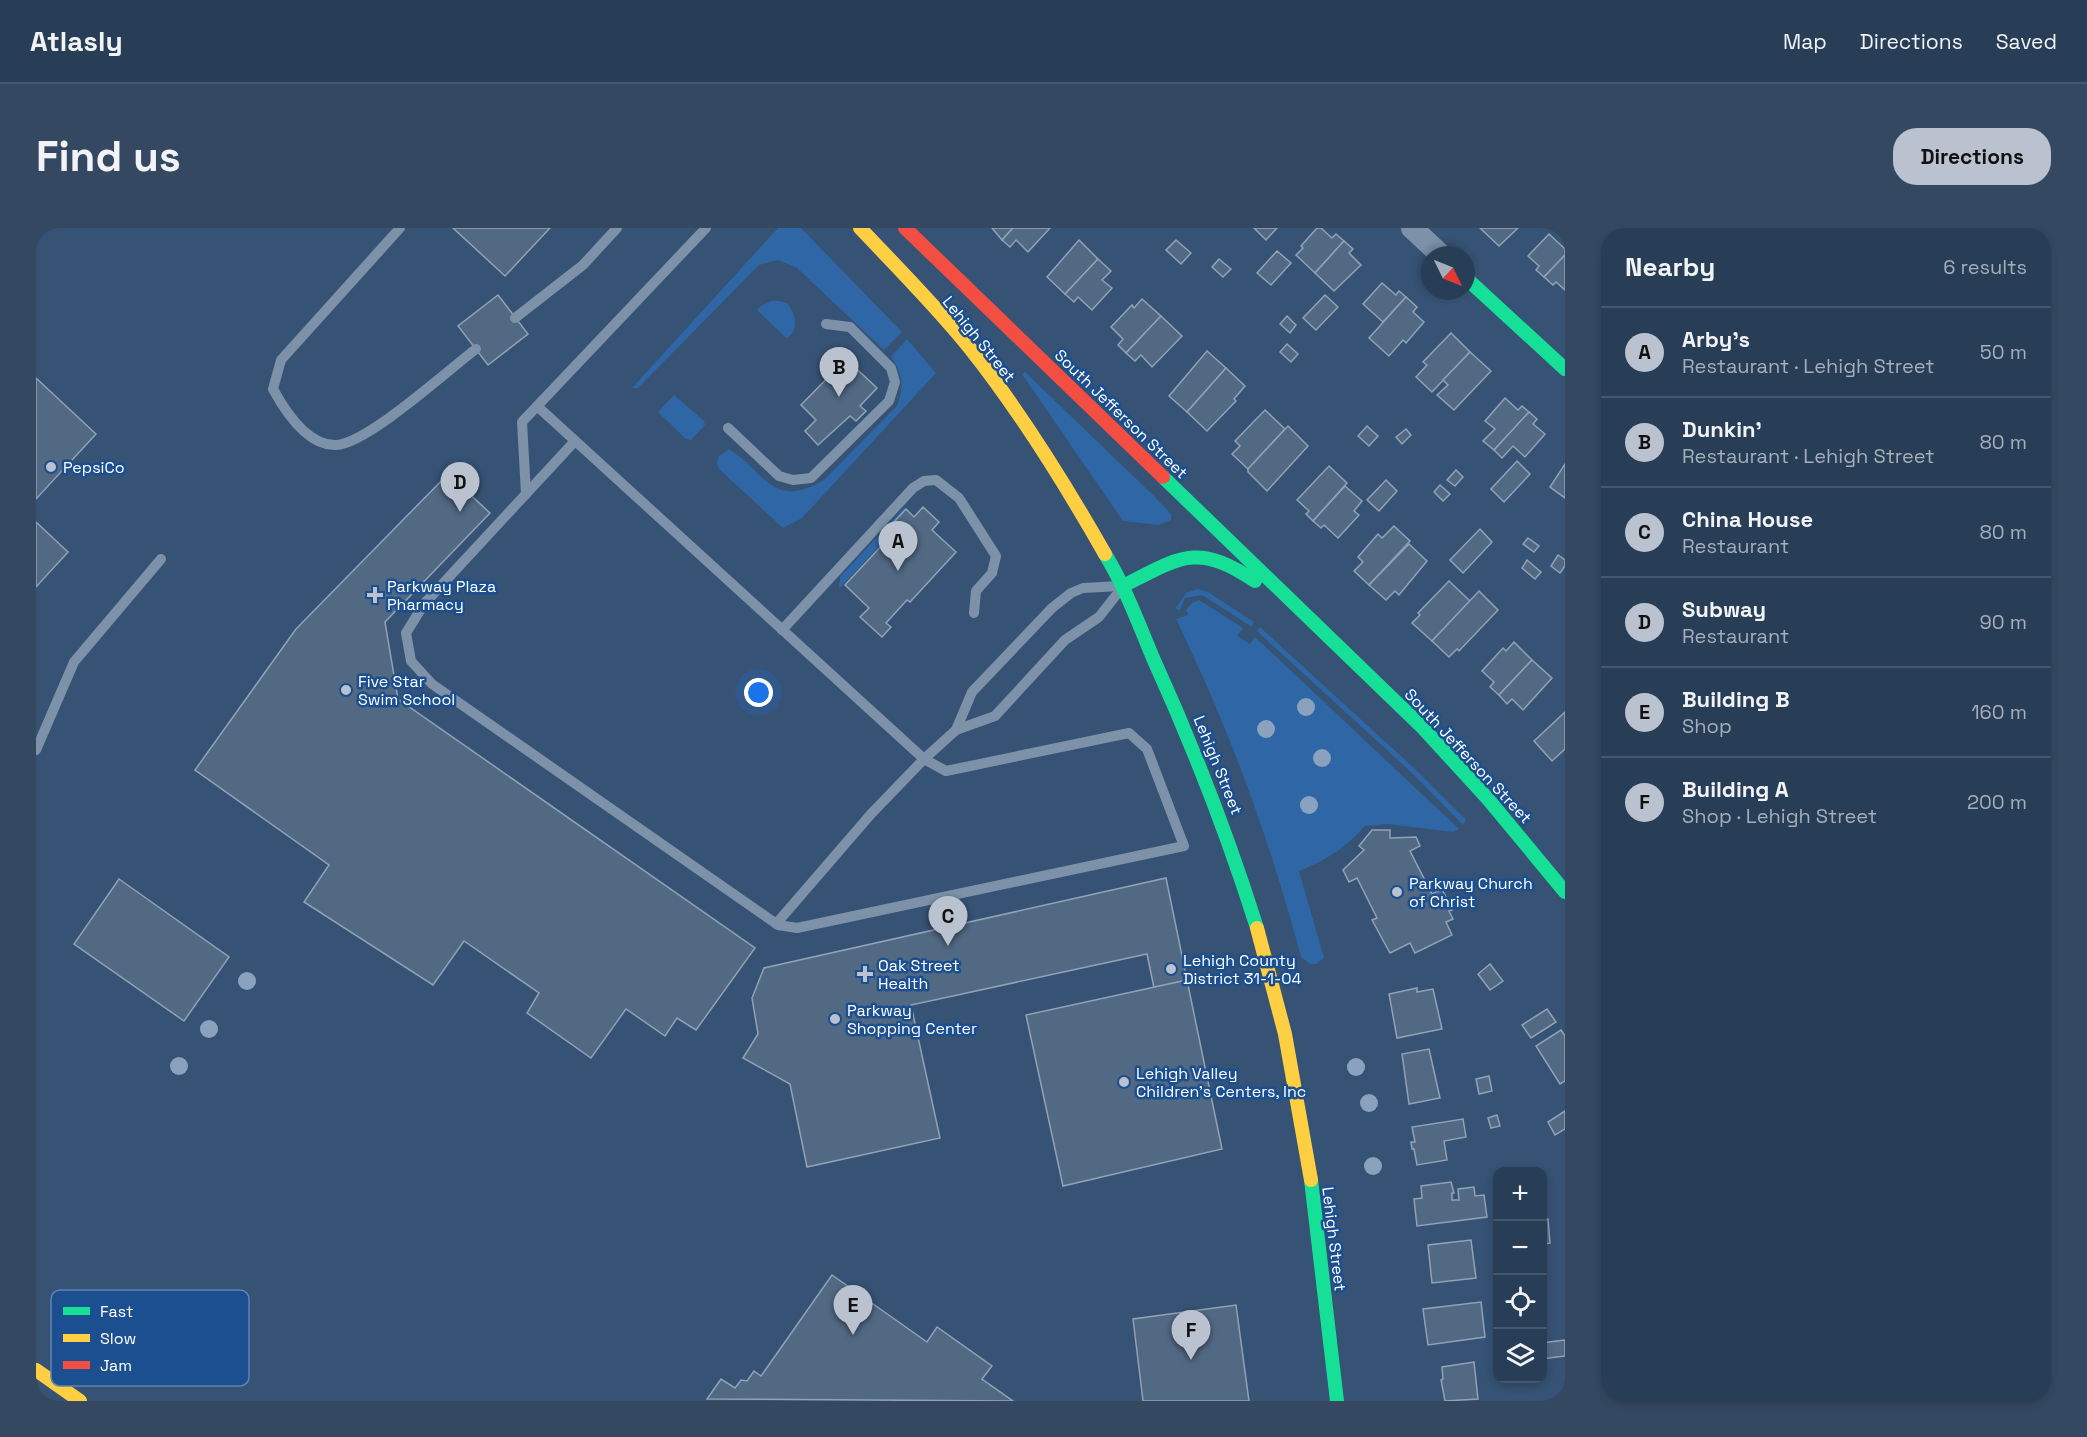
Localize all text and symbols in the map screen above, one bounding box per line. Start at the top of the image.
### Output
text: Atlasly [30,23,123,59]
text: Map [1783,28,1827,55]
text: Directions [1860,28,1963,55]
text: Saved [1996,28,2057,55]
button: Directions [1893,128,2051,185]
text: Find us [36,130,181,183]
north arrow [1421,246,1475,300]
text: Nearby [1625,250,1715,284]
text: 6 results [1943,254,2027,280]
street label: Lehigh Street [938,292,1020,386]
text: Arby's [1682,325,1750,353]
text: A [1638,339,1651,365]
text: 50 m [1980,339,2027,365]
street label: South Jefferson Street [1050,345,1192,483]
pin: B [820,348,858,397]
text: Restaurant · Lehigh Street [1682,353,1935,379]
text: Dunkin' [1682,415,1762,443]
text: B [1638,429,1651,455]
text: 80 m [1979,429,2027,455]
text: Restaurant · Lehigh Street [1682,443,1935,469]
place label: PepsiCo [63,457,125,478]
marker: PepsiCo [44,460,58,474]
pin: D [440,462,480,512]
text: China House [1682,505,1813,533]
text: C [1638,519,1651,545]
text: 80 m [1979,519,2027,545]
pin: A [878,522,918,571]
text: Restaurant [1682,533,1789,559]
place label: Parkway Plaza Pharmacy [387,576,496,615]
marker: Parkway Plaza Pharmacy [368,588,382,602]
text: Subway [1682,595,1766,623]
text: D [1638,609,1651,635]
text: 90 m [1980,609,2027,635]
text: Restaurant [1682,623,1789,649]
place label: Five Star Swim School [358,671,455,710]
your location [744,678,773,707]
marker: Five Star Swim School [339,683,353,697]
street label: South Jefferson Street [1400,684,1536,828]
text: Building B [1682,685,1790,713]
text: E [1639,699,1650,725]
text: 160 m [1971,699,2027,725]
street label: Lehigh Street [1189,712,1247,818]
text: Shop [1682,713,1732,739]
text: Building A [1682,775,1789,803]
text: F [1639,789,1650,815]
text: 200 m [1967,789,2027,815]
text: Shop · Lehigh Street [1682,803,1877,829]
place label: Parkway Church of Christ [1409,873,1533,912]
marker: Parkway Church of Christ [1390,885,1404,899]
pin: C [928,896,968,946]
place label: Lehigh County District 31-1-04 [1183,950,1301,989]
place label: Oak Street Health [878,955,960,994]
marker: Lehigh County District 31-1-04 [1164,962,1178,976]
marker: Oak Street Health [856,965,874,983]
place label: Parkway Shopping Center [847,1000,977,1039]
marker: Parkway Shopping Center [828,1012,842,1026]
place label: Lehigh Valley Children's Centers, Inc [1136,1063,1306,1102]
marker: Lehigh Valley Children's Centers, Inc [1117,1075,1131,1089]
map controls [1493,1167,1547,1383]
button: + [1493,1167,1547,1221]
street label: Lehigh Street [1317,1186,1351,1292]
button: − [1493,1221,1547,1275]
button: locate [1493,1275,1547,1329]
pin: E [834,1286,872,1335]
legend [51,1290,249,1386]
text: Fast [100,1301,133,1322]
pin: F [1172,1310,1210,1360]
text: Slow [100,1328,136,1349]
button: layers [1493,1329,1547,1383]
text: Jam [100,1355,132,1376]

